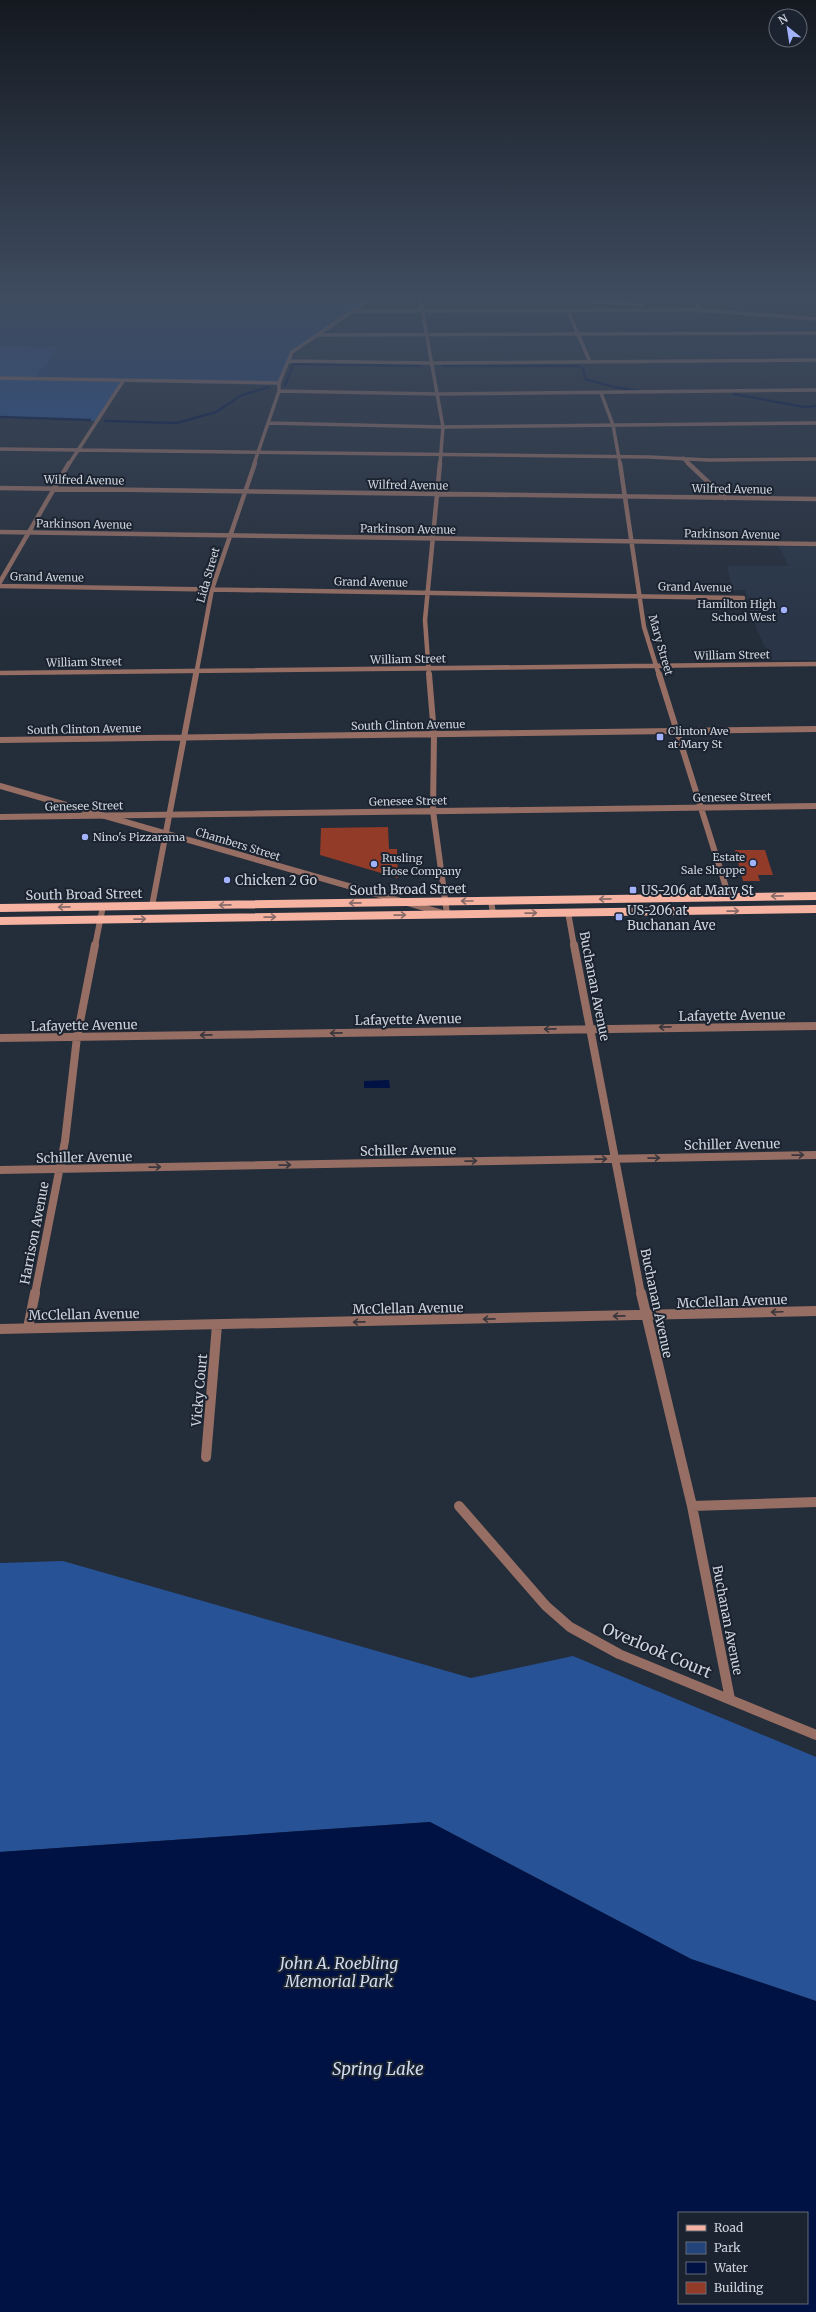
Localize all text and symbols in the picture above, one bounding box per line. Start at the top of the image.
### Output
north arrow [768,8,808,48]
text: N [776,11,791,28]
street label: Wilfred Avenue [43,472,125,488]
street label: Wilfred Avenue [367,477,449,493]
street label: Wilfred Avenue [691,481,773,497]
street label: Parkinson Avenue [36,516,132,532]
street label: Parkinson Avenue [360,521,456,537]
street label: Parkinson Avenue [684,526,780,542]
street label: Lida Street [193,545,223,604]
street label: Grand Avenue [10,569,84,585]
street label: Grand Avenue [334,574,408,590]
street label: Grand Avenue [658,579,732,595]
place label: Hamilton High School West [697,597,777,624]
marker: Hamilton High School West [779,605,789,615]
street label: Mary Street [646,613,677,678]
street label: William Street [693,647,771,663]
street label: William Street [369,651,447,667]
street label: William Street [45,654,123,670]
street label: South Clinton Avenue [351,717,465,733]
street label: South Clinton Avenue [27,721,141,737]
place label: Clinton Ave at Mary St [668,724,729,751]
marker: Clinton Ave at Mary St [655,732,665,742]
street label: Genesee Street [693,789,772,805]
street label: Genesee Street [369,793,448,809]
street label: Genesee Street [45,798,124,814]
street label: Chambers Street [194,824,283,864]
place label: Nino's Pizzarama [93,830,185,844]
marker: Nino's Pizzarama [80,832,90,842]
place label: Estate Sale Shoppe [681,850,745,877]
place label: Rusling Hose Company [382,851,462,878]
marker: Estate Sale Shoppe [748,858,758,868]
marker: Rusling Hose Company [369,859,379,869]
place label: Chicken 2 Go [235,872,318,889]
marker: Chicken 2 Go [222,875,232,885]
street label: South Broad Street [349,880,467,899]
place label: US-206 at Mary St [641,882,754,899]
street label: South Broad Street [25,885,143,904]
marker: US-206 at Mary St [628,885,638,895]
one-way arrow [771,893,784,900]
one-way arrow [599,895,612,903]
one-way arrow [461,897,474,905]
one-way arrow [349,899,362,906]
one-way arrow [219,901,232,909]
place label: US-206 at Buchanan Ave [627,902,716,934]
one-way arrow [58,903,71,911]
one-way arrow [726,907,739,914]
one-way arrow [524,909,537,917]
one-way arrow [393,911,406,919]
marker: US-206 at Buchanan Ave [614,912,624,922]
one-way arrow [263,913,276,920]
one-way arrow [133,915,146,922]
street label: Buchanan Avenue [576,930,614,1043]
street label: Lafayette Avenue [678,1006,786,1025]
street label: Lafayette Avenue [354,1010,462,1029]
street label: Lafayette Avenue [30,1016,138,1035]
one-way arrow [659,1023,672,1031]
one-way arrow [544,1025,557,1033]
one-way arrow [330,1029,343,1037]
one-way arrow [200,1031,213,1039]
street label: Schiller Avenue [684,1135,781,1154]
street label: Schiller Avenue [360,1141,457,1160]
street label: Schiller Avenue [36,1148,133,1167]
one-way arrow [791,1151,804,1159]
one-way arrow [647,1154,660,1161]
one-way arrow [594,1155,607,1162]
one-way arrow [464,1157,477,1165]
one-way arrow [278,1161,291,1169]
one-way arrow [148,1163,161,1171]
street label: Harrison Avenue [16,1180,53,1286]
street label: Buchanan Avenue [637,1247,676,1360]
street label: McClellan Avenue [676,1291,788,1312]
street label: McClellan Avenue [352,1299,464,1318]
street label: McClellan Avenue [28,1305,140,1324]
one-way arrow [771,1309,784,1316]
one-way arrow [613,1312,626,1320]
one-way arrow [483,1315,496,1323]
one-way arrow [353,1318,366,1325]
street label: Vicky Court [188,1353,211,1428]
street label: Buchanan Avenue [709,1564,747,1677]
street label: Overlook Court [599,1618,715,1682]
park label: John A. Roebling Memorial Park [278,1953,398,1991]
water label: Spring Lake [332,2058,424,2080]
legend [678,2212,808,2304]
text: Road [714,2220,743,2235]
text: Park [714,2240,741,2255]
text: Water [713,2260,749,2275]
text: Building [714,2280,764,2295]

